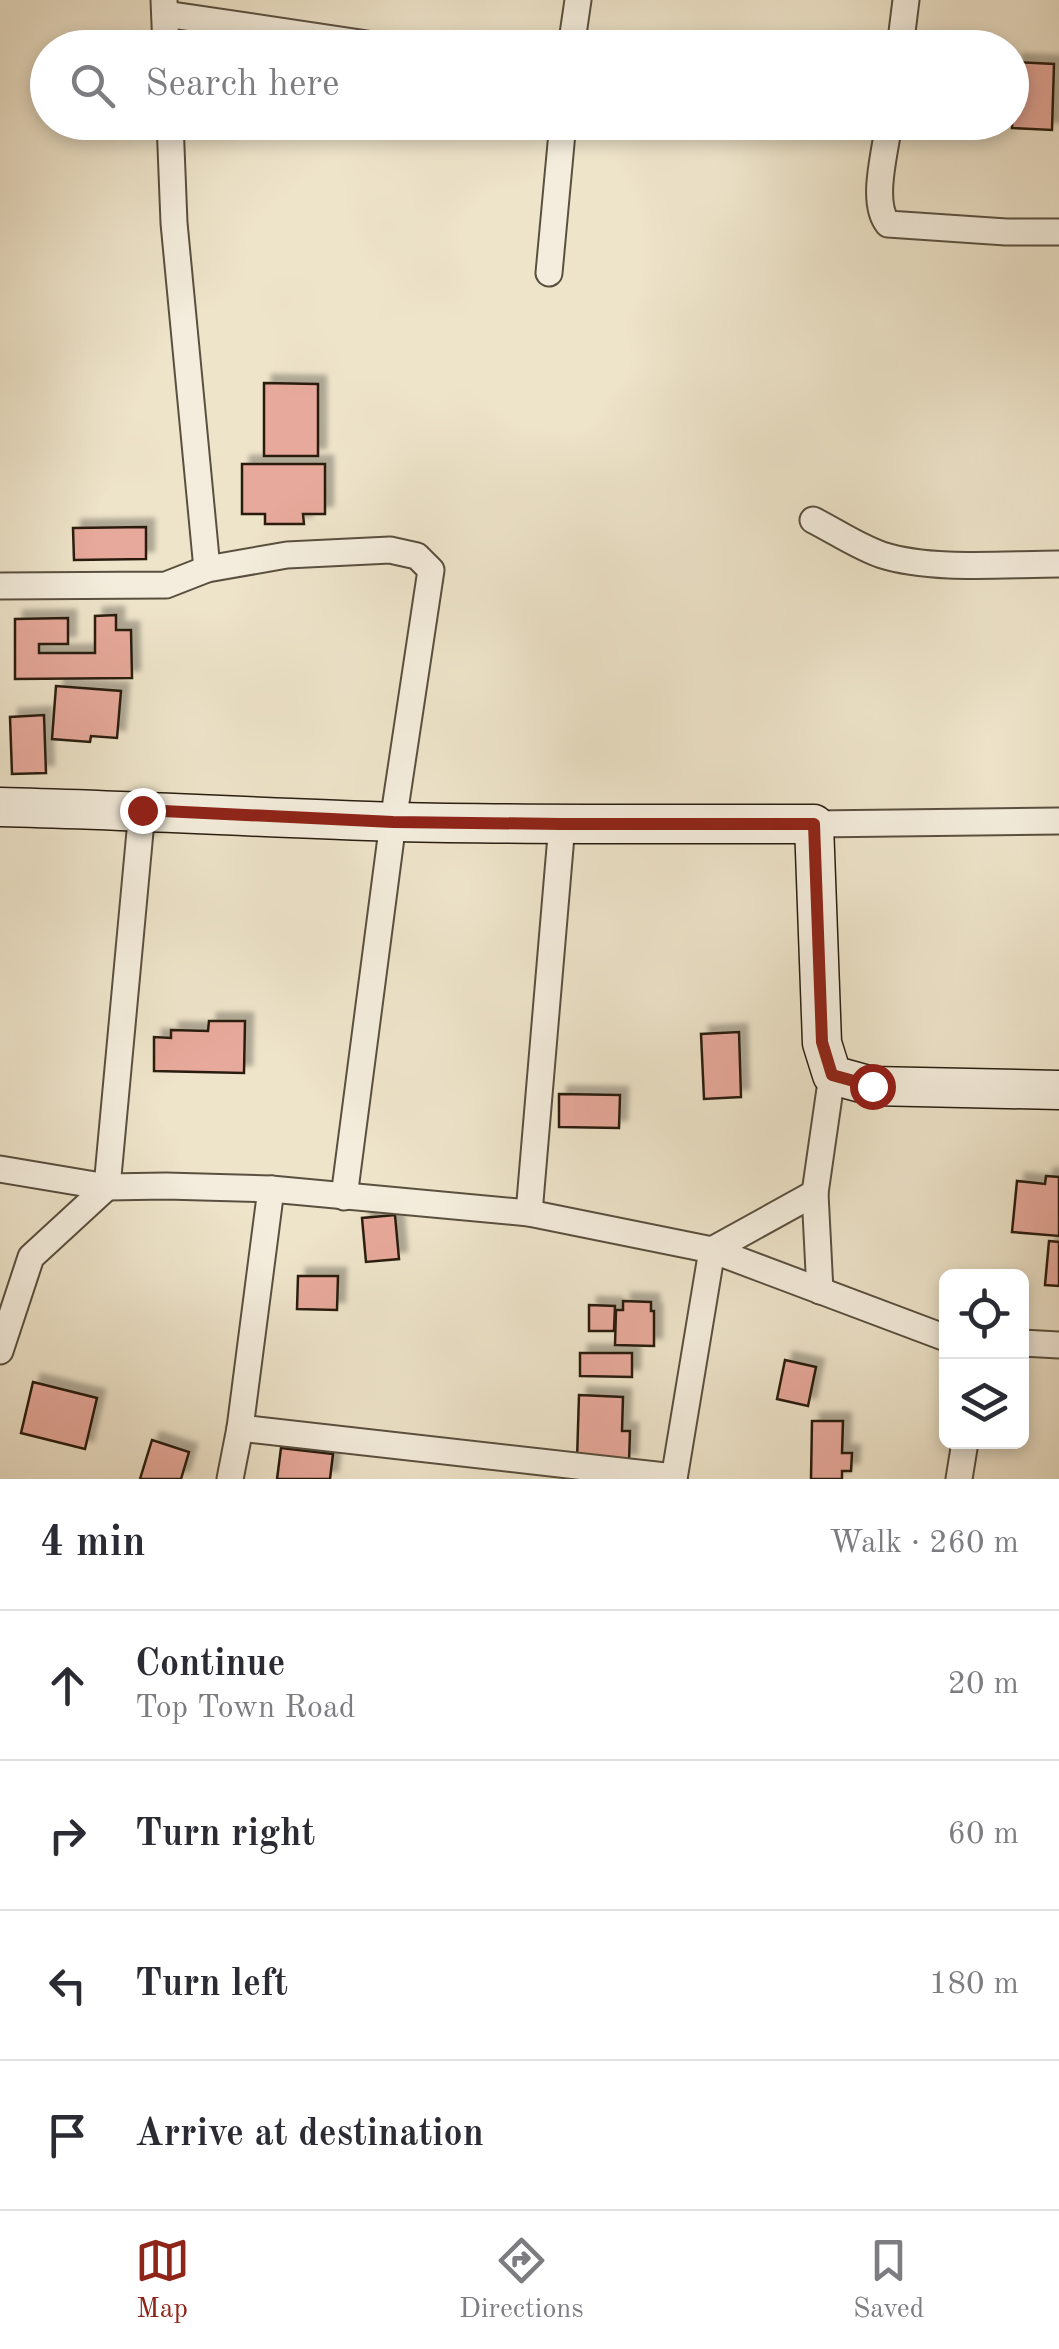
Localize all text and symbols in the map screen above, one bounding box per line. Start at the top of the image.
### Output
search box [30,30,1029,140]
icon: search [65,58,120,113]
text: Search here [145,66,340,104]
route end [120,788,166,834]
route start [850,1064,896,1110]
map controls [939,1269,1029,1449]
button: locate [939,1269,1029,1359]
button: layers [939,1359,1029,1449]
text: 4 min [40,1523,146,1565]
text: Walk · 260 m [829,1528,1019,1560]
text: Continue [135,1646,285,1684]
icon: ahead [40,1658,95,1713]
text: 20 m [948,1669,1019,1701]
text: Top Town Road [135,1693,355,1725]
icon: right [40,1808,95,1863]
text: Turn right [135,1816,315,1854]
text: 60 m [948,1819,1019,1851]
icon: left [40,1958,95,2013]
text: Turn left [135,1966,288,2004]
text: 180 m [929,1969,1019,2001]
icon: arrive [40,2108,95,2163]
text: Arrive at destination [135,2116,484,2154]
tab: Map [135,2233,190,2328]
tab: Directions [459,2233,584,2328]
tab: Saved [853,2233,924,2328]

